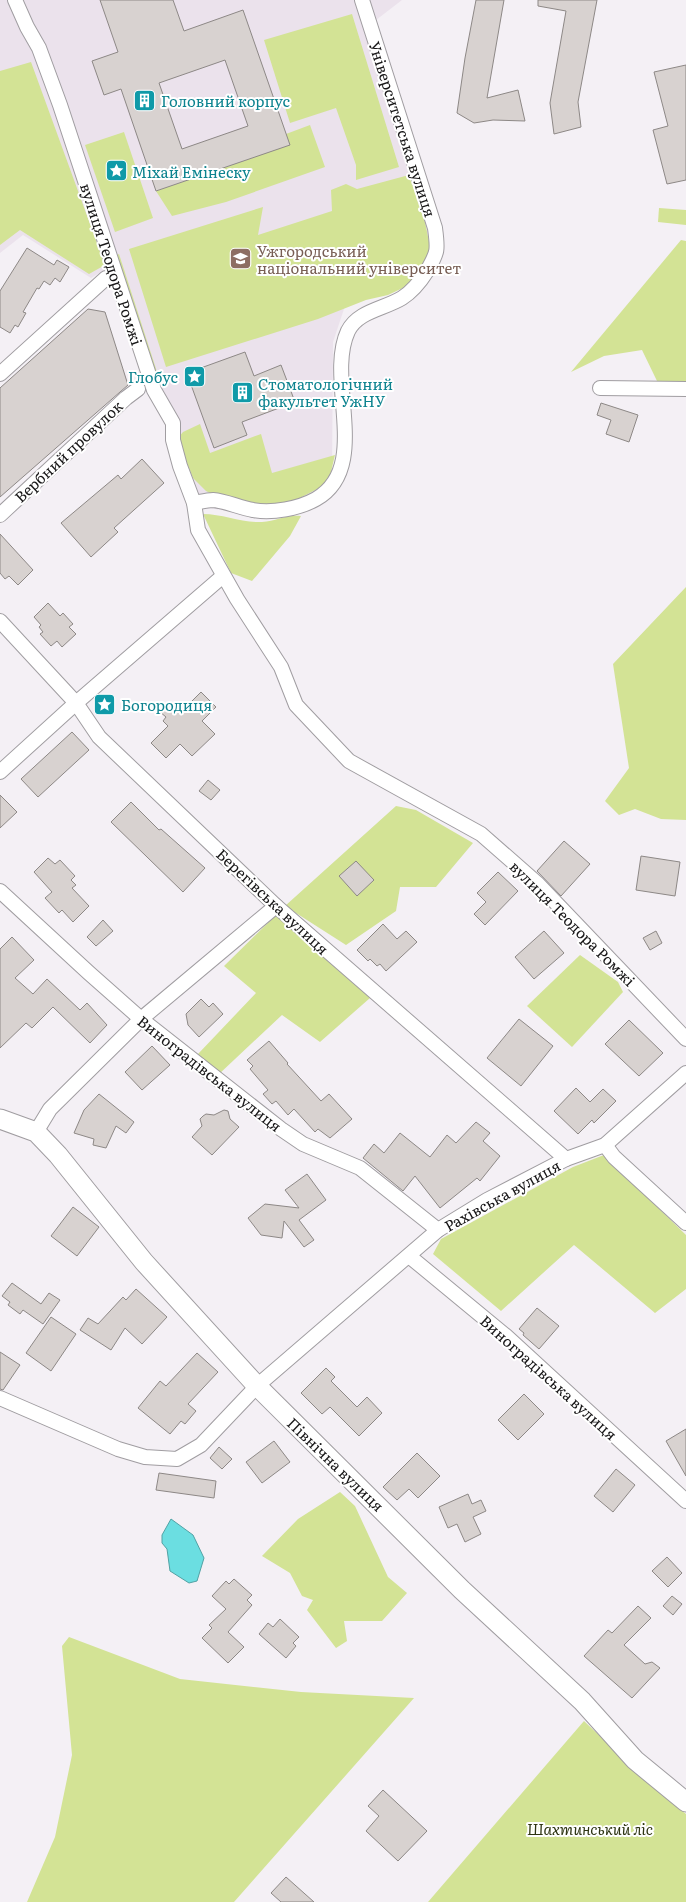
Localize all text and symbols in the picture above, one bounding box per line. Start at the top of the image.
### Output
street label: Університетська вулиця [364,38,442,220]
building icon: Головний корпус [133,88,157,112]
place label: Головний корпус [161,89,291,112]
place icon: Міхай Емінеску [104,159,128,183]
place label: Міхай Емінеску [132,160,251,183]
street label: вулиця Теодора Ромжі [75,180,149,348]
place label: Ужгородський національний університет [257,239,461,279]
school or university icon: Ужгородський національний університет [229,247,253,271]
place icon: Глобус [182,364,206,388]
place label: Глобус [128,365,179,388]
place label: Стоматологічний факультет УжНУ [258,372,393,412]
building icon: Стоматологічний факультет УжНУ [230,380,254,404]
street label: Вербний провулок [9,394,127,507]
place icon: Богородиця [93,692,117,716]
place label: Богородиця [121,693,212,716]
street label: Берегівська вулиця [212,843,334,959]
street label: вулиця Теодора Ромжі [505,855,641,991]
street label: Виноградівська вулиця [133,1009,287,1137]
street label: Рахівська вулиця [440,1153,564,1237]
street label: Виноградівська вулиця [475,1309,623,1445]
street label: Північна вулиця [282,1412,390,1516]
park label: Шахтинський ліс [527,1817,653,1840]

